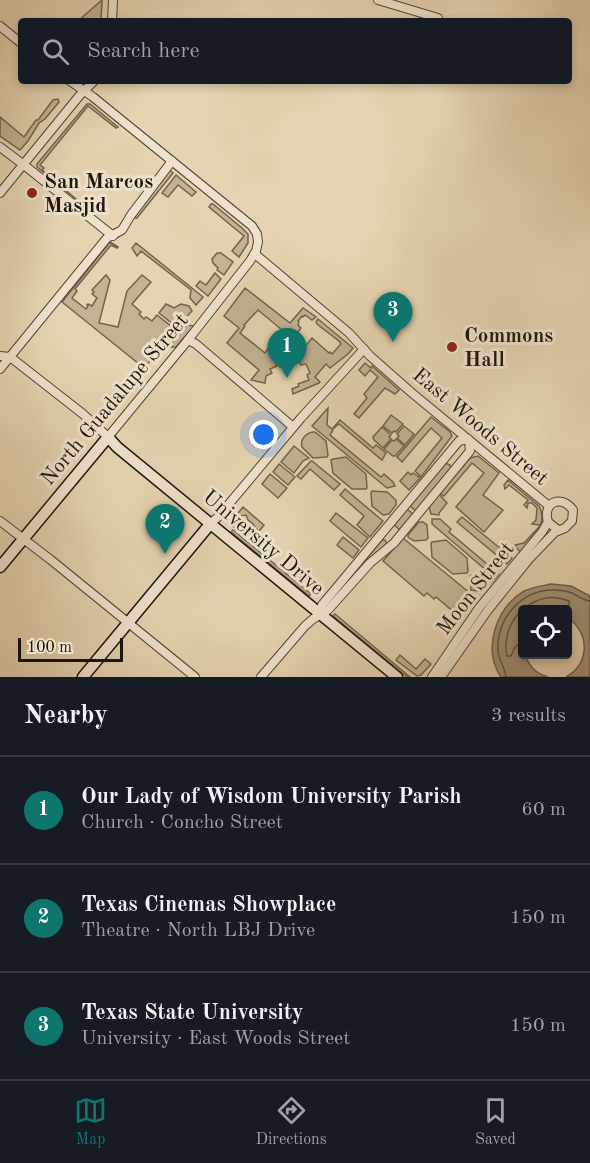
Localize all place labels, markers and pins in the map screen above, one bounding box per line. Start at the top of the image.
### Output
place label: San Marcos Masjid [44,172,153,217]
marker: San Marcos Masjid [25,186,39,200]
pin: 3 [374,292,412,342]
place label: Commons Hall [464,326,553,371]
pin: 1 [268,328,306,378]
marker: Commons Hall [445,340,459,354]
pin: 2 [146,504,184,554]

